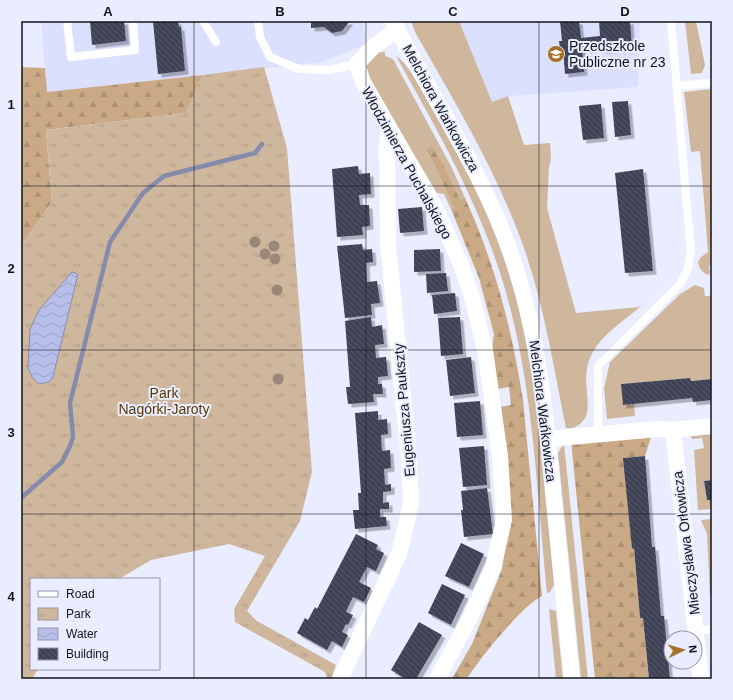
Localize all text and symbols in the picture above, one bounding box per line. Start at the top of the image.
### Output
text: A [103,4,113,19]
text: B [275,4,285,19]
text: C [448,4,458,19]
text: D [620,4,630,19]
place label: Przedszkole Publiczne nr 23 [569,38,666,70]
street label: Melchiora Wańkowicza [399,42,483,174]
school or university icon: Przedszkole Publiczne nr 23 [546,44,566,64]
street label: Włodzimierza Puchalskiego [359,84,456,242]
text: 1 [7,97,15,112]
text: 2 [7,261,15,276]
street label: Melchiora Wańkowicza [526,339,560,483]
street label: Eugeniusza Paukszty [390,343,418,477]
park label: Park Nagórki-Jaroty [118,385,210,417]
text: 3 [7,425,15,440]
street label: Mieczysława Orłowicza [669,470,703,616]
legend [30,578,160,670]
text: Road [66,587,95,601]
text: 4 [7,589,15,604]
text: Park [66,607,92,621]
text: Water [66,627,98,641]
north arrow [663,630,703,670]
text: N [687,645,699,654]
text: Building [66,647,109,661]

